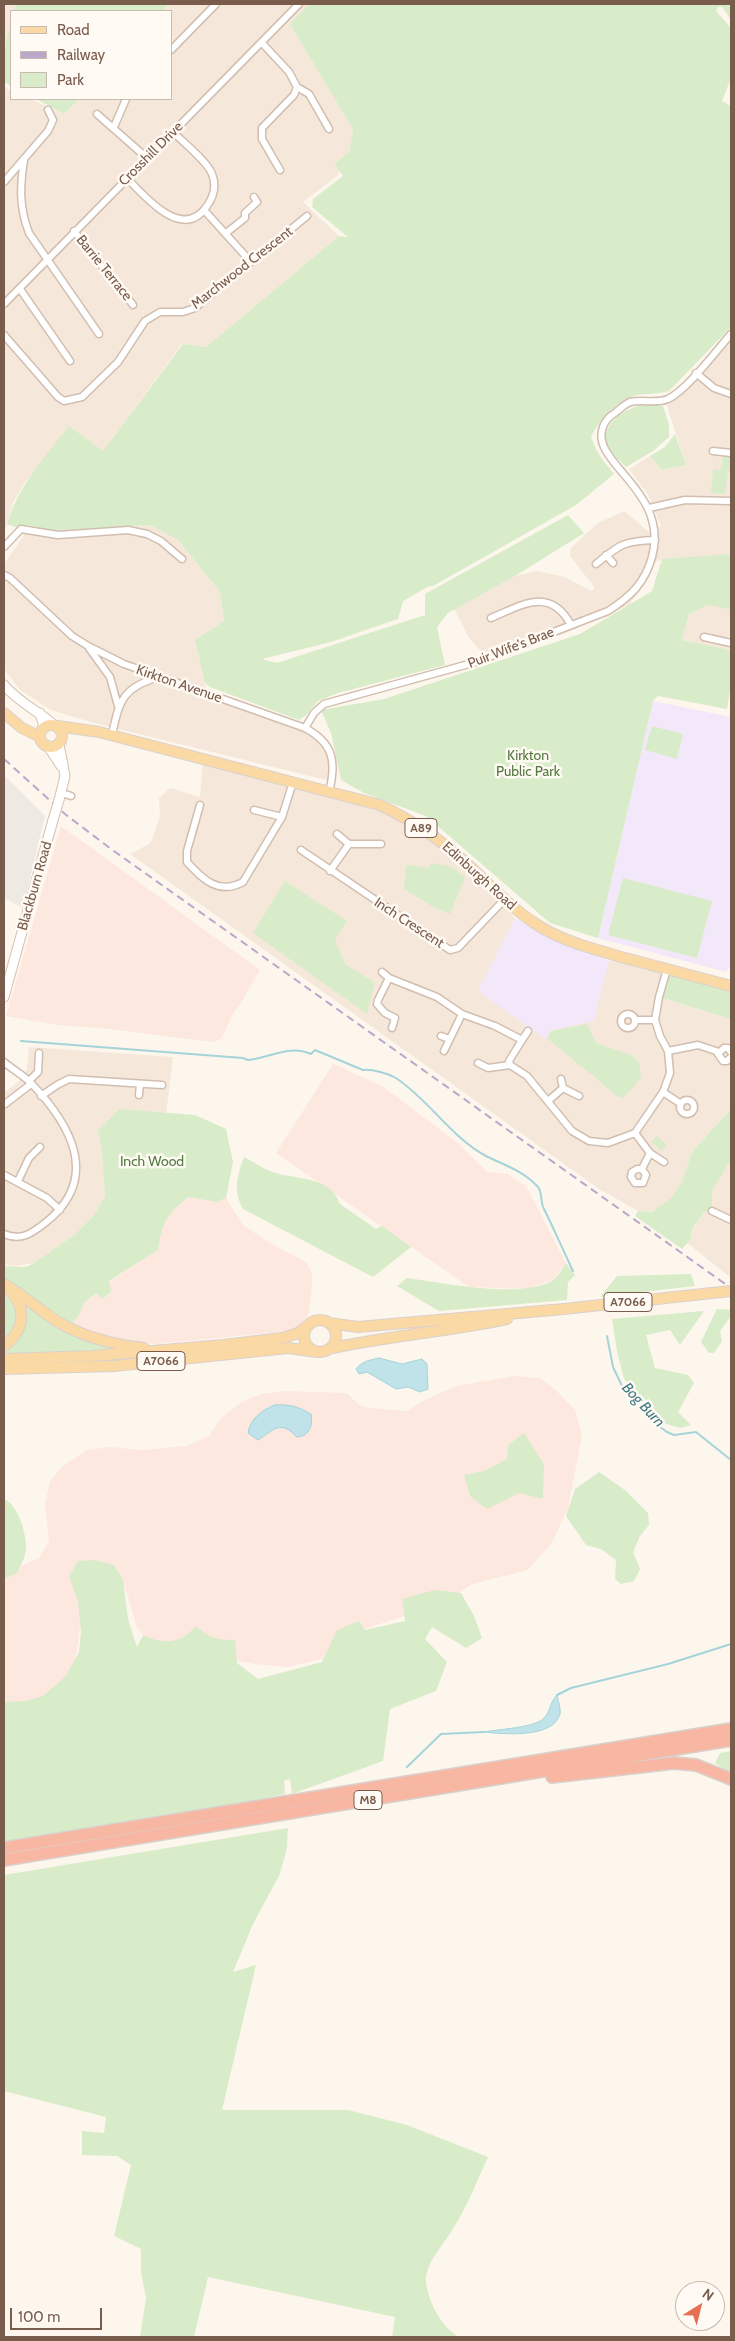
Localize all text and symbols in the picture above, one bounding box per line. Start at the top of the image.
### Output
legend [10,10,172,100]
text: Road [57,21,90,39]
text: Railway [57,46,105,64]
text: Park [57,71,84,89]
street label: Crosshill Drive [115,118,187,190]
street label: Marchwood Crescent [188,223,296,313]
street label: Barrie Terrace [72,232,136,304]
street label: Puir Wife's Brae [465,624,557,672]
street label: Kirkton Avenue [134,661,224,707]
park label: Kirkton Public Park [496,748,560,780]
road number: A89 [405,818,437,838]
street label: Edinburgh Road [439,838,519,914]
street label: Blackburn Road [14,840,56,932]
street label: Inch Crescent [371,894,447,952]
park label: Inch Wood [120,1154,184,1170]
road number: A7066 [604,1292,652,1311]
road number: A7066 [137,1352,185,1370]
water label: Bog Burn [618,1379,668,1431]
road number: M8 [354,1790,382,1810]
north arrow [675,2281,725,2331]
text: N [699,2284,718,2305]
scale bar [12,2298,105,2330]
text: 100 m [18,2308,60,2326]

